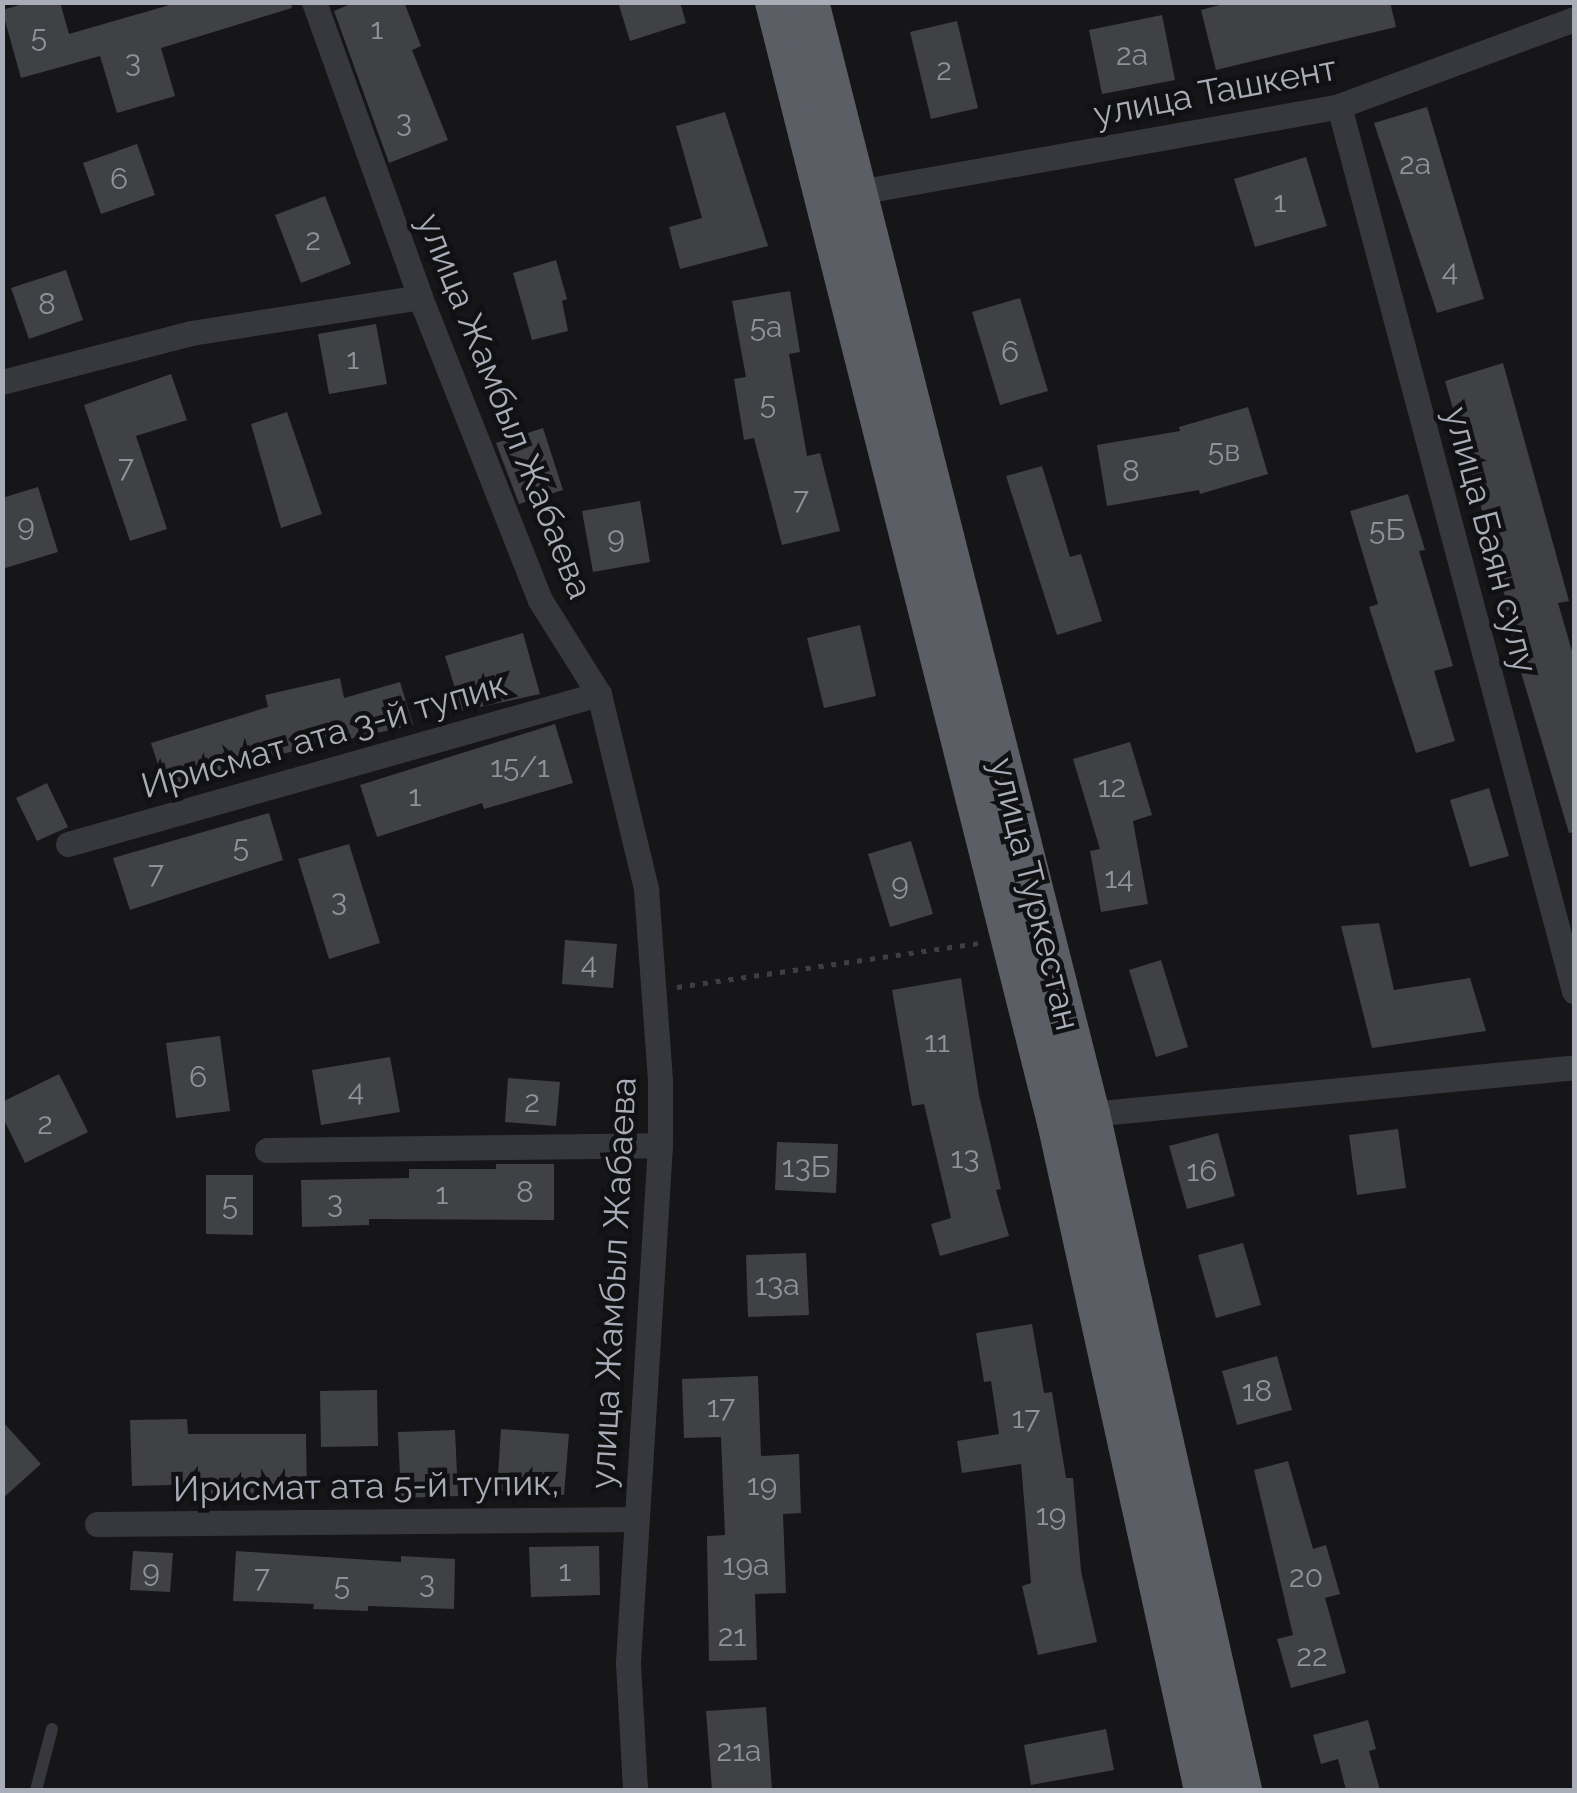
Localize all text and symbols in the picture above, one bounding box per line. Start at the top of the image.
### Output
house number: 1 [371,11,383,47]
house number: 5 [31,19,47,55]
house number: 2а [1116,37,1148,73]
house number: 3 [125,44,141,80]
street label: улица Ташкент [1089,47,1341,135]
house number: 2 [936,52,952,88]
house number: 3 [396,104,412,140]
house number: 2а [1399,146,1431,182]
house number: 6 [110,161,128,197]
house number: 1 [1274,184,1286,220]
street label: улица Жамбыл Жабаева [408,207,602,605]
house number: 2 [305,222,321,258]
house number: 4 [1442,253,1458,289]
house number: 8 [38,286,56,322]
house number: 5а [750,309,782,345]
house number: 6 [1001,334,1019,370]
house number: 1 [347,341,359,377]
house number: 5 [760,386,776,422]
street label: улица Баян сулу [1435,402,1547,678]
house number: 5в [1208,433,1240,469]
house number: 7 [118,449,134,485]
house number: 8 [1122,453,1140,489]
house number: 7 [793,481,809,517]
house number: 9 [17,507,35,543]
house number: 5Б [1369,512,1405,548]
house number: 9 [607,519,625,555]
street label: Ирисмат ата 3-й тупик [136,663,512,807]
house number: 15/1 [490,749,550,785]
street label: улица Туркестан [981,753,1089,1035]
house number: 12 [1098,769,1126,805]
house number: 1 [409,778,421,814]
house number: 5 [233,829,249,865]
house number: 7 [148,855,164,891]
house number: 14 [1104,860,1134,896]
house number: 9 [891,866,909,902]
house number: 3 [331,883,347,919]
house number: 4 [581,946,597,982]
house number: 11 [924,1024,950,1060]
house number: 6 [189,1059,207,1095]
house number: 4 [348,1073,364,1109]
street label: улица Жамбыл Жабаева [581,1076,645,1490]
house number: 2 [524,1084,540,1120]
house number: 2 [37,1106,53,1142]
house number: 13 [951,1140,979,1176]
house number: 13Б [782,1149,830,1185]
house number: 16 [1187,1153,1217,1189]
house number: 8 [516,1174,534,1210]
house number: 1 [436,1176,448,1212]
house number: 3 [327,1185,343,1221]
house number: 5 [222,1187,238,1223]
house number: 13а [754,1267,800,1303]
house number: 18 [1242,1373,1272,1409]
house number: 17 [707,1389,735,1425]
house number: 17 [1012,1400,1040,1436]
street label: Ирисмат ата 5-й тупик, [172,1462,560,1510]
house number: 19 [747,1467,777,1503]
house number: 19 [1036,1497,1066,1533]
house number: 19а [723,1547,769,1583]
house number: 9 [142,1553,160,1589]
house number: 1 [559,1553,571,1589]
house number: 7 [254,1559,270,1595]
house number: 20 [1289,1559,1323,1595]
house number: 3 [419,1565,435,1601]
house number: 5 [334,1567,350,1603]
house number: 21 [718,1618,746,1654]
house number: 22 [1296,1638,1328,1674]
house number: 21а [717,1733,761,1769]

